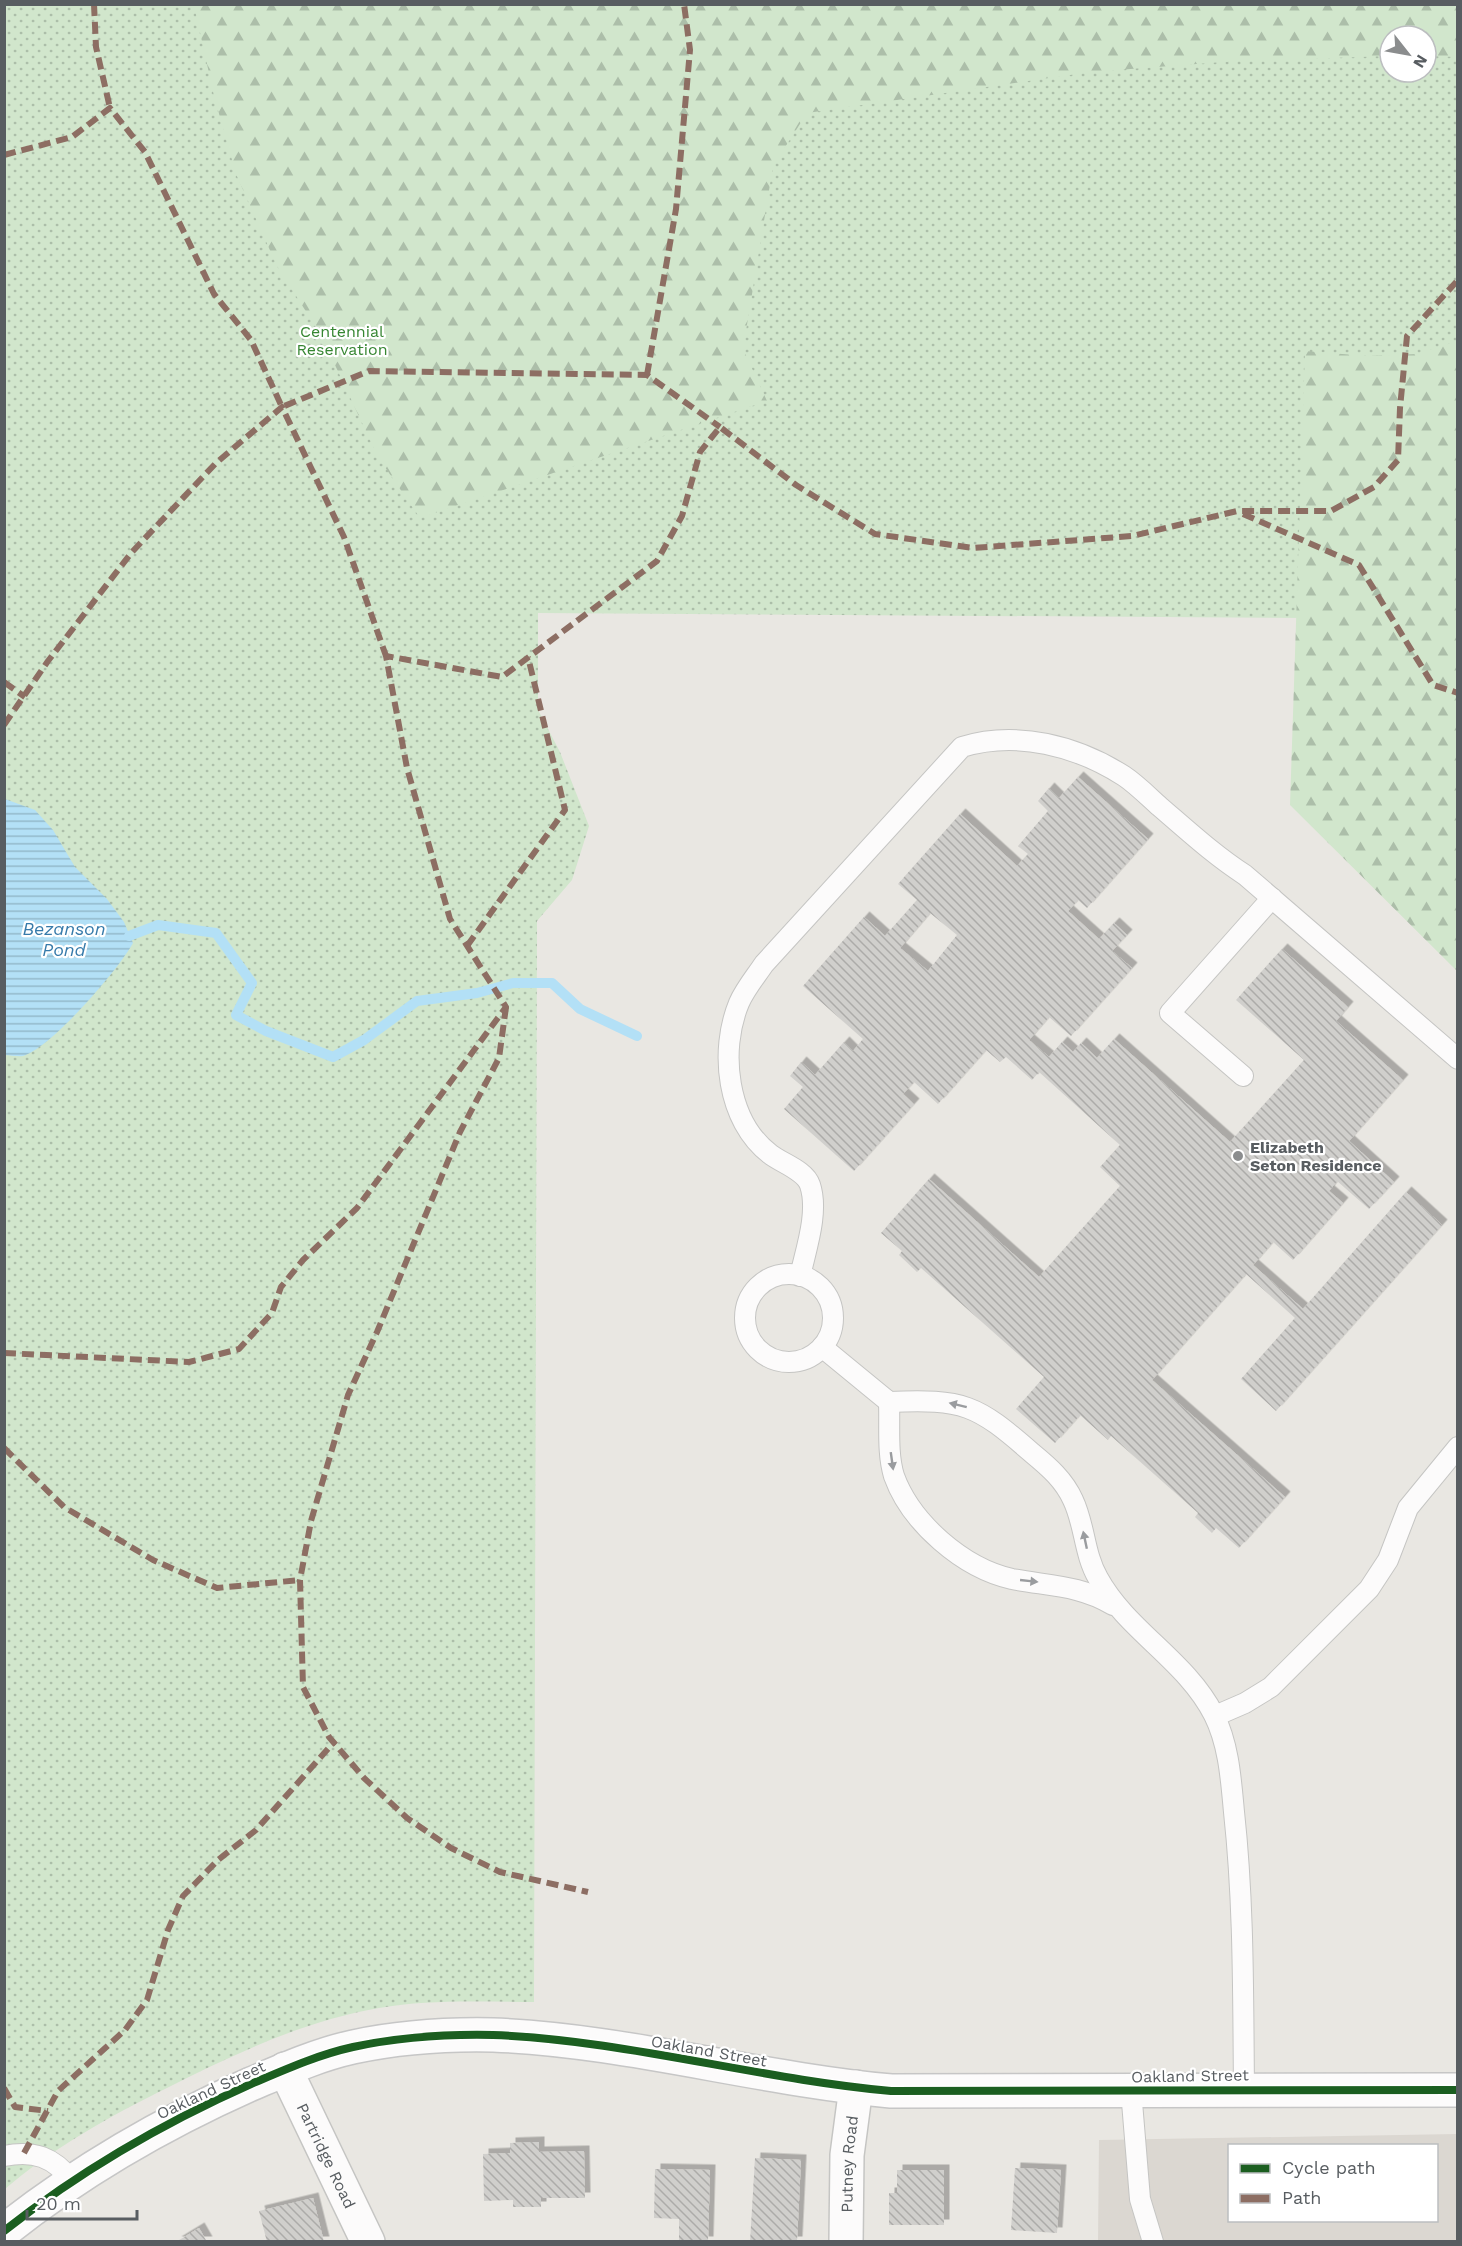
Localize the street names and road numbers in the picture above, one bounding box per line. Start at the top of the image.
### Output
street label: Oakland Street [649,2031,769,2071]
street label: Oakland Street [154,2056,269,2123]
street label: Oakland Street [1131,2065,1249,2087]
street label: Partridge Road [293,2100,360,2211]
street label: Putney Road [837,2114,862,2213]

